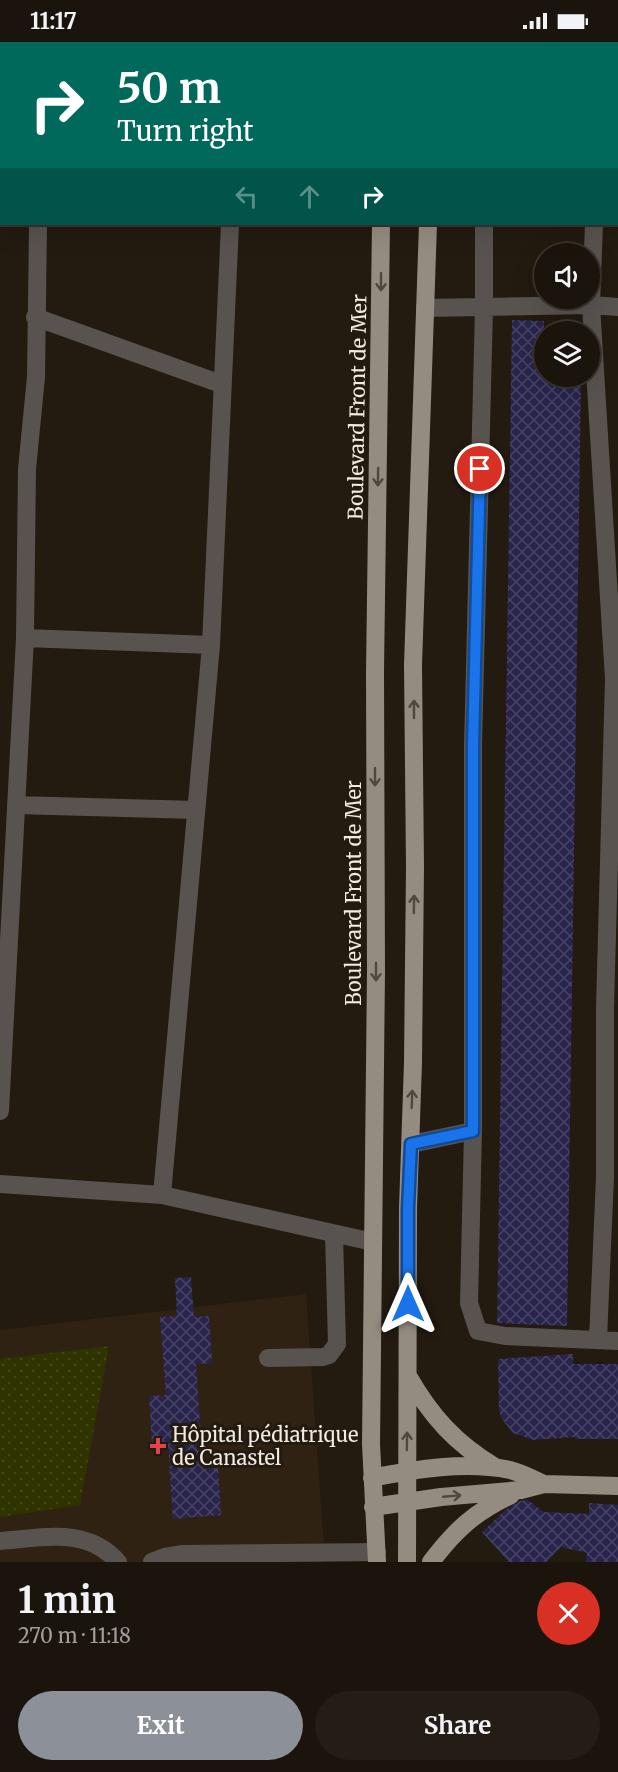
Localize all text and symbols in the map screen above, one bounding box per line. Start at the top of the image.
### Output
text: 11:17 [30,7,77,35]
text: 50 m [117,62,221,114]
icon: right [18,66,96,144]
text: Turn right [117,114,254,148]
icon: left [230,180,263,213]
icon: ahead [293,180,326,213]
icon: right [356,180,389,213]
map controls [534,243,600,387]
button: sound [534,243,600,309]
one-way arrow [375,271,387,291]
street label: Boulevard Front de Mer [343,294,371,520]
button: layers [534,321,600,387]
pin [454,443,505,494]
icon: arrive [463,452,496,485]
one-way arrow [373,466,384,486]
one-way arrow [408,699,420,719]
one-way arrow [369,766,381,786]
street label: Boulevard Front de Mer [341,780,366,1006]
one-way arrow [408,894,420,914]
one-way arrow [370,961,382,981]
one-way arrow [406,1089,418,1109]
position arrow [376,1272,440,1336]
place label: Hôpital pédiatrique de Canastel [172,1422,358,1470]
one-way arrow [401,1431,413,1451]
marker: Hôpital pédiatrique de Canastel [149,1437,167,1455]
one-way arrow [441,1490,461,1501]
text: 1 min [18,1578,116,1623]
button: close [537,1582,600,1645]
text: 270 m · 11:18 [18,1623,131,1648]
button: Exit [18,1691,303,1760]
button: Share [315,1691,600,1760]

